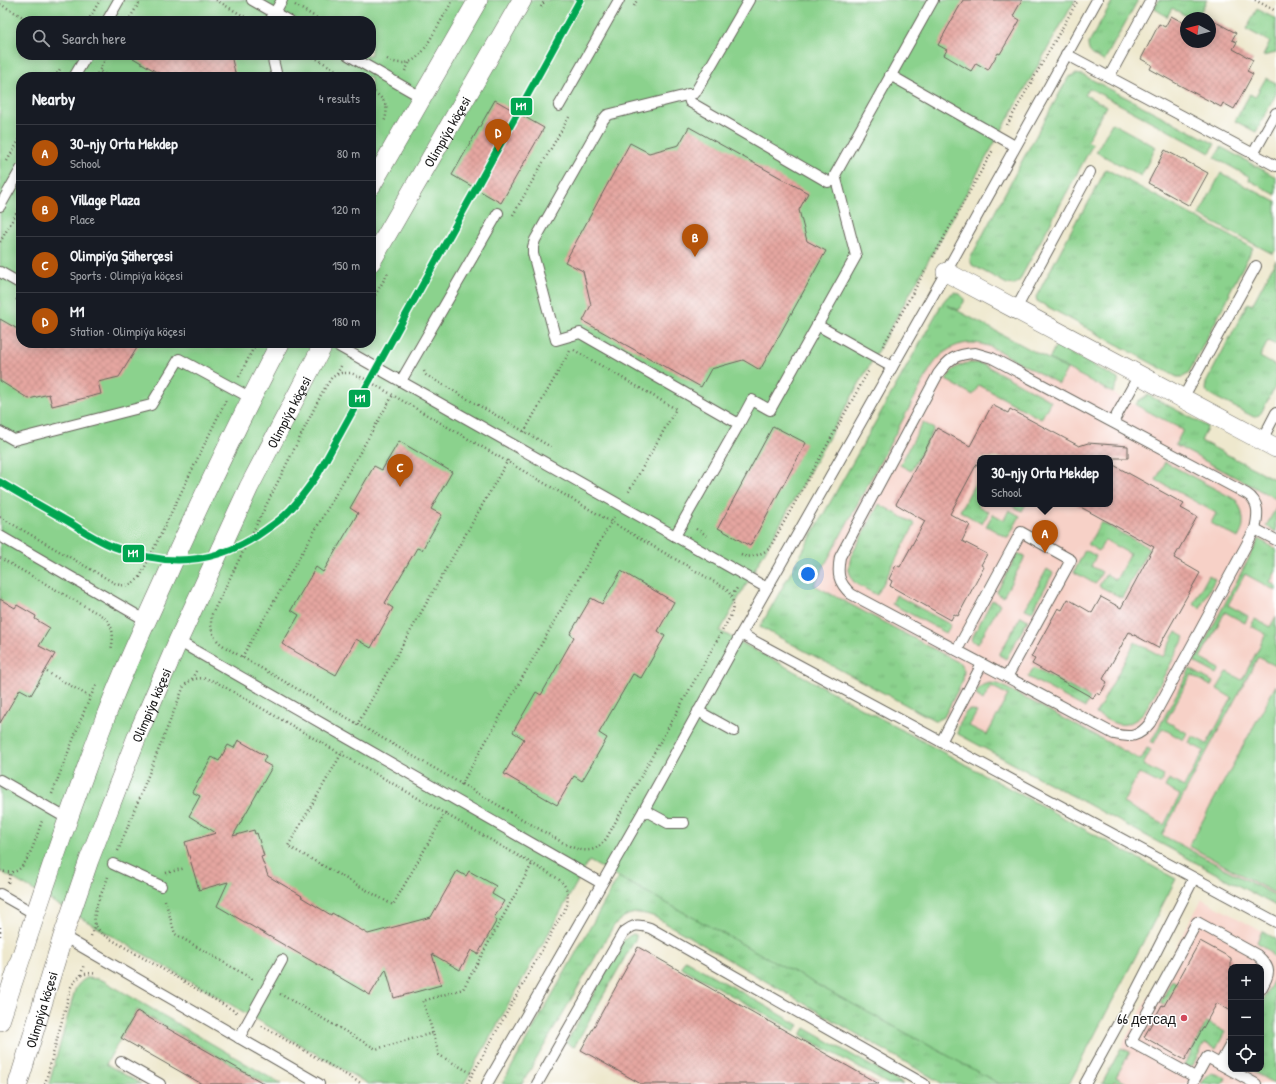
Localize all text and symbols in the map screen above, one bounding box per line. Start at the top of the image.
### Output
north arrow [1180,12,1216,48]
search box [16,16,376,60]
icon: search [30,27,52,49]
text: Search here [62,28,126,49]
text: Nearby [32,87,75,110]
text: 4 results [319,89,360,107]
street label: Olimpiýa köçesi [418,92,474,170]
line badge: M1 [510,97,533,116]
text: M1 [516,99,526,113]
pin: D [485,119,511,152]
text: 30-njy Orta Mekdep [70,133,178,154]
text: A [42,144,48,162]
text: 80 m [337,144,360,162]
text: School [70,154,100,172]
text: Village Plaza [70,189,140,210]
text: B [42,200,48,218]
text: 120 m [332,200,360,218]
text: Place [70,210,95,228]
pin: B [682,224,708,257]
text: Olimpiýa Şäherçesi [70,245,173,266]
text: C [41,256,49,274]
text: 150 m [332,256,360,274]
text: Sports · Olimpiýa köçesi [70,266,183,284]
text: M1 [70,301,84,322]
text: D [42,312,48,330]
text: 180 m [332,312,360,330]
text: Station · Olimpiýa köçesi [70,322,186,340]
street label: Olimpiýa köçesi [262,372,315,451]
line badge: M1 [348,389,371,408]
text: M1 [355,391,365,405]
pin: C [387,454,413,487]
popup [977,455,1113,507]
text: 30-njy Orta Mekdep [991,462,1099,483]
text: School [991,483,1022,501]
pin: A [1032,520,1058,553]
line badge: M1 [122,544,145,563]
text: M1 [128,546,138,560]
your location [798,564,818,584]
street label: Olimpiýa köçesi [126,665,175,745]
map controls [1228,964,1264,1072]
button: + [1228,964,1264,1000]
street label: Olimpiýa köçesi [20,969,61,1050]
button: − [1228,1000,1264,1036]
place label: 66 детсад [1117,1009,1176,1028]
marker: 66 детсад [1179,1013,1189,1023]
button: locate [1228,1036,1264,1072]

